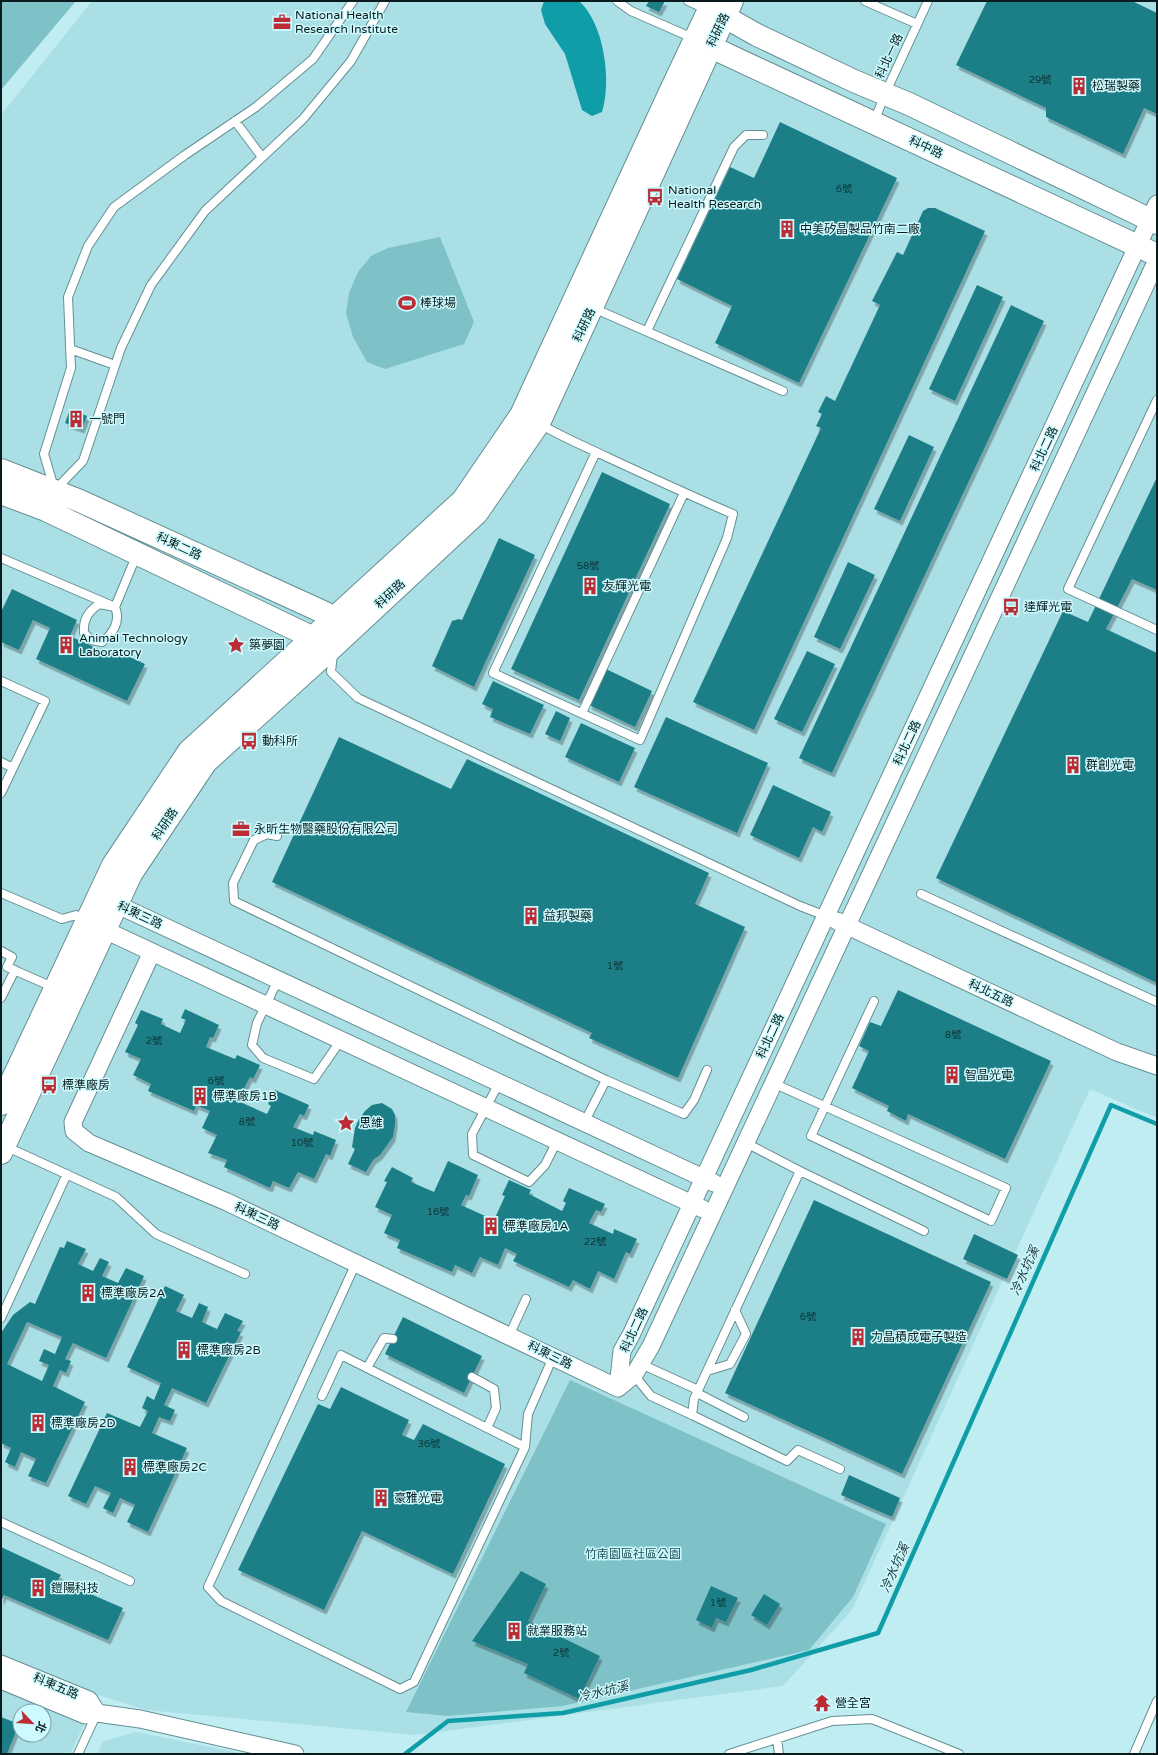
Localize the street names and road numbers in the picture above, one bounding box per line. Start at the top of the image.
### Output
street label: 科研路 [704,11,732,49]
street label: 科北一路 [873,31,905,81]
street label: 科中路 [907,133,945,161]
street label: 科研路 [570,306,598,344]
street label: 科北二路 [1028,424,1060,474]
street label: 科東二路 [154,530,204,562]
street label: 科研路 [372,577,408,611]
street label: 科北二路 [891,718,923,768]
street label: 科研路 [149,805,181,843]
street label: 科東三路 [115,899,165,931]
street label: 科北五路 [966,977,1016,1009]
street label: 科北二路 [754,1011,786,1061]
street label: 科東三路 [232,1200,282,1232]
street label: 科北二路 [618,1305,650,1355]
street label: 科東三路 [525,1338,575,1372]
street label: 科東五路 [31,1670,81,1702]

